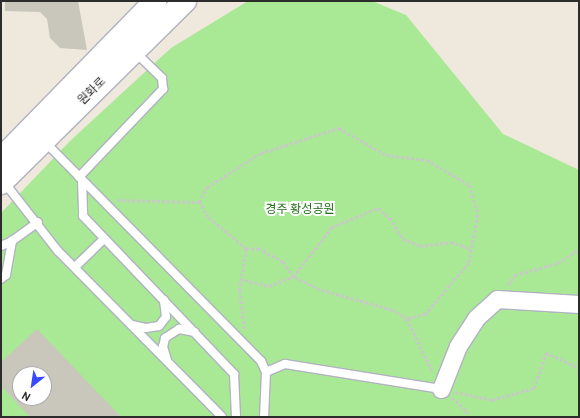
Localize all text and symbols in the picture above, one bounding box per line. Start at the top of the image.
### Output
street label: 원화로 [76,75,110,109]
park label: 경주 황성공원 [265,204,335,218]
north arrow [12,366,52,406]
text: N [20,387,33,404]

